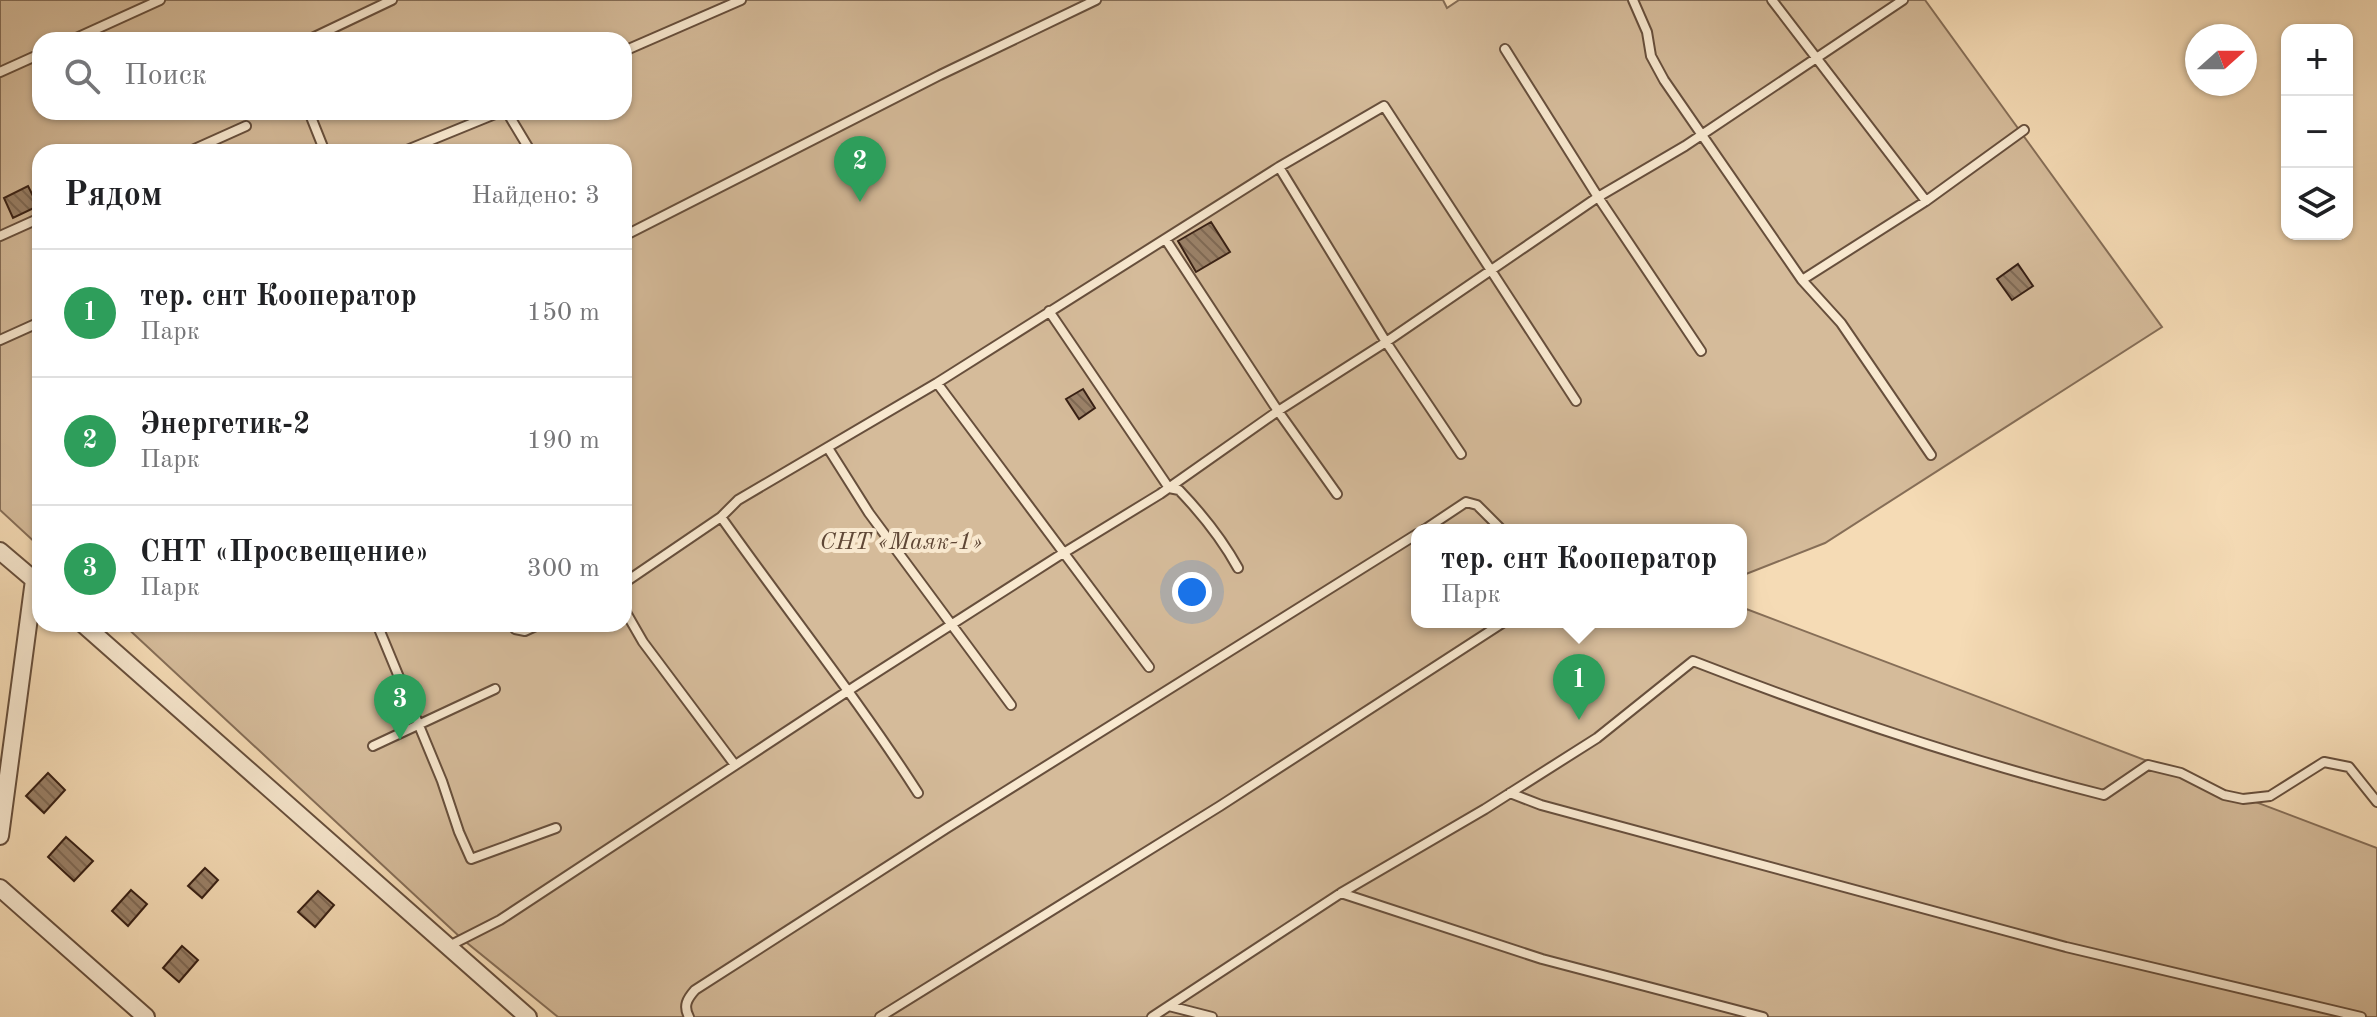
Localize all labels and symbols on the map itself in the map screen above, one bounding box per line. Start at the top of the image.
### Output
north arrow [2185,24,2257,96]
pin: 2 [834,136,886,202]
park label: СНТ «Маяк-1» [820,531,982,555]
your location [1172,572,1212,612]
pin: 1 [1553,654,1605,720]
pin: 3 [374,674,426,740]

